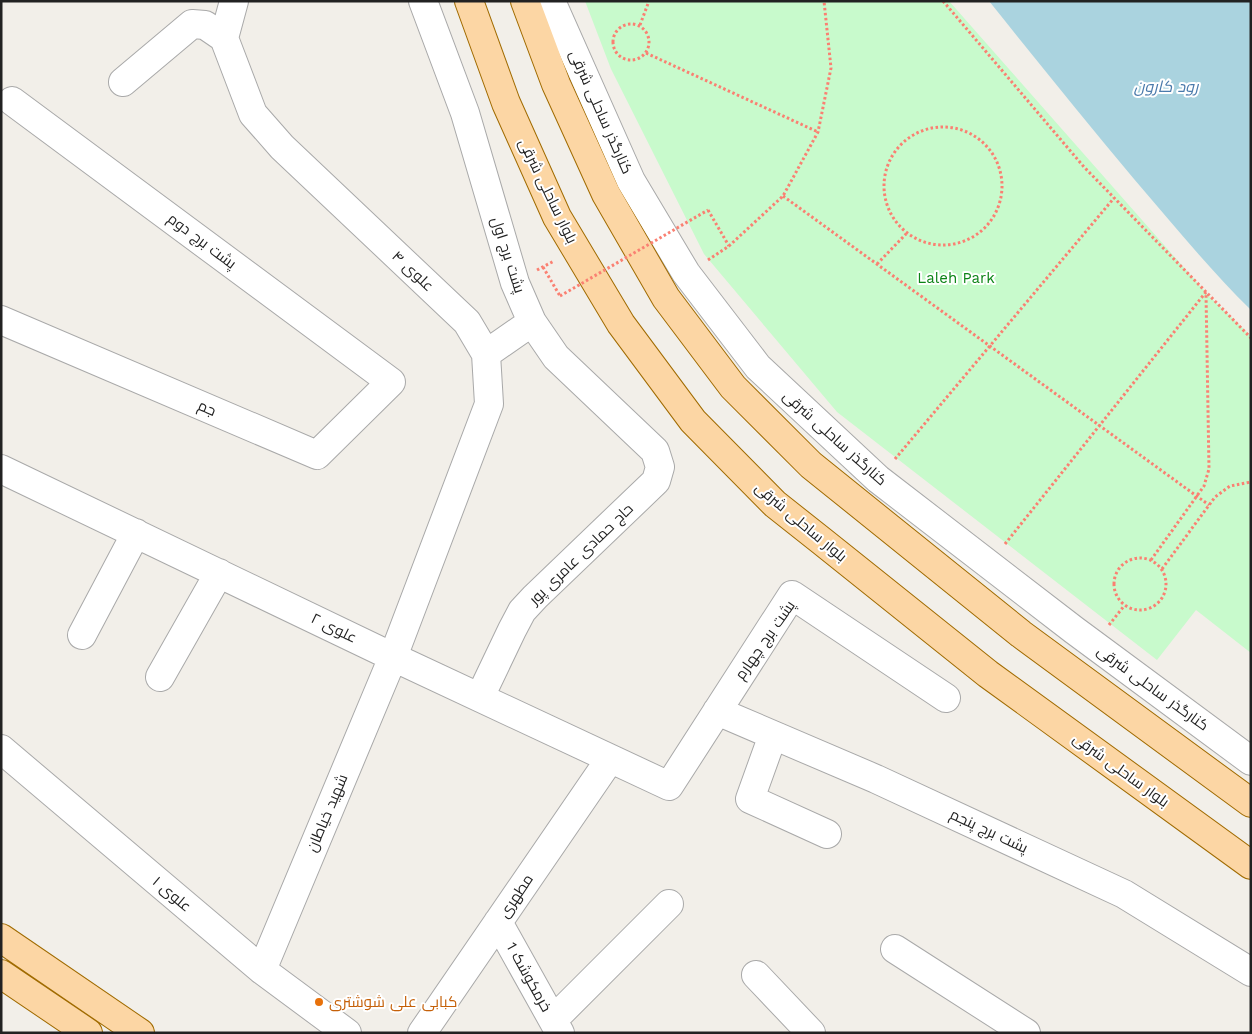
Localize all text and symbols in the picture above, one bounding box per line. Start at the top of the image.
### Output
street label: کنارگذر ساحلی شرقی [565,47,636,177]
water label: رود کارون [1134,77,1200,96]
street label: بلوار ساحلی شرقی [514,136,581,247]
street label: پشت برج دوم [163,209,240,274]
street label: پشت برج اول [485,215,529,296]
street label: علوی ۴ [388,247,438,296]
park label: Laleh Park [917,269,995,287]
street label: کنارگذر ساحلی شرقی [779,387,891,490]
street label: جم [195,396,219,421]
street label: بلوار ساحلی شرقی [751,478,851,566]
street label: حاج حمادی عامری پور [524,500,638,610]
street label: پشت برج چهارم [731,597,801,684]
street label: علوی ۲ [308,609,360,648]
street label: کنارگذر ساحلی شرقی [1093,641,1212,735]
street label: بلوار ساحلی شرقی [1069,729,1173,812]
street label: شهید خیاطان [303,771,352,855]
street label: پشت برج پنجم [946,805,1031,859]
street label: مطهری [495,871,538,922]
street label: علوی ۱ [148,873,195,916]
street label: خرمکوشک 1 [503,939,555,1015]
place label: کبابی علی شوشتری [329,993,457,1012]
marker: کبابی علی شوشتری [313,996,325,1008]

